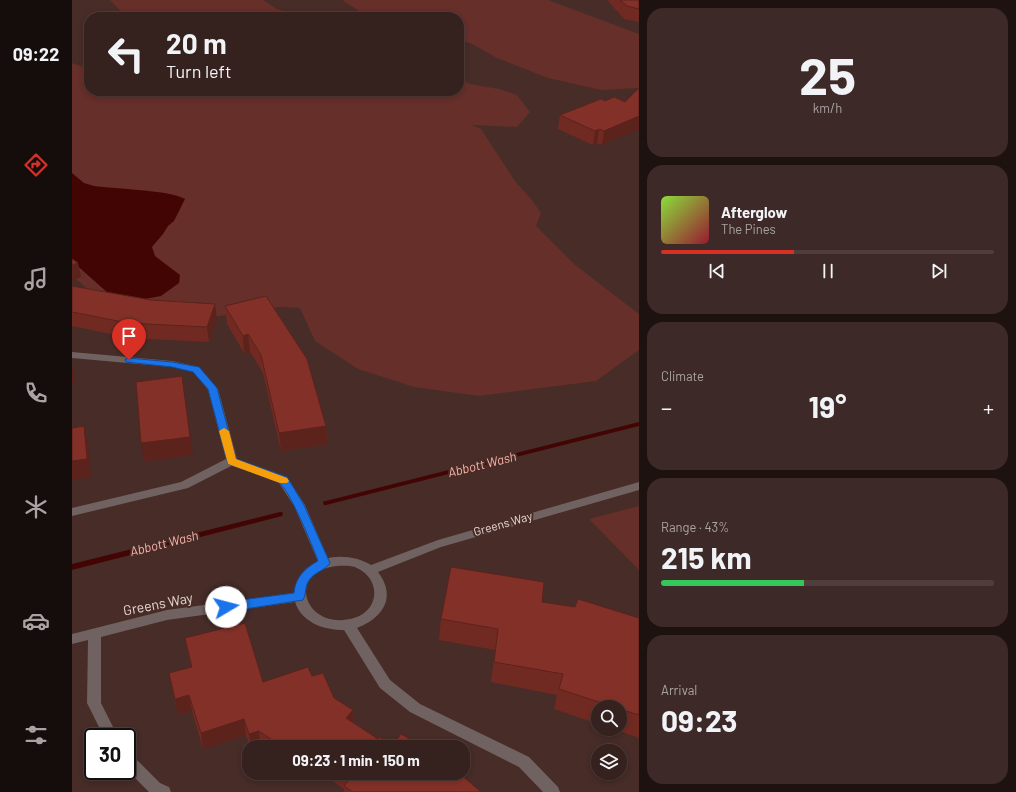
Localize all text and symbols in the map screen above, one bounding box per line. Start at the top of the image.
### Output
text: 20 m [166,26,227,60]
icon: left [100,28,152,80]
text: 09:22 [13,43,59,65]
text: 25 [799,43,856,105]
text: Turn left [166,60,232,82]
text: km/h [813,100,842,116]
icon: directions [22,151,50,179]
text: Afterglow [721,203,787,221]
text: The Pines [721,221,776,237]
icon: previous [706,260,728,282]
icon: pause [817,260,839,282]
icon: next [928,260,950,282]
icon: music [22,265,50,293]
pin [112,319,146,360]
icon: arrive [118,325,140,347]
text: Climate [661,368,704,384]
icon: phone [22,379,50,407]
text: 19° [809,388,846,424]
text: − [661,394,672,420]
text: + [983,394,994,420]
water label: Abbott Wash [446,448,518,480]
icon: climate [22,493,50,521]
street label: Greens Way [472,508,534,538]
text: Range · 43% [661,519,729,535]
water label: Abbott Wash [128,527,200,559]
text: 215 km [661,539,751,575]
position arrow [205,586,247,628]
street label: Greens Way [122,588,195,619]
icon: car [22,607,50,635]
text: Arrival [661,682,697,698]
map controls [591,700,627,780]
button: search [591,700,627,736]
text: 09:23 [661,702,738,738]
icon: filters [22,721,50,749]
speed limit sign: 30 [84,728,136,780]
button: layers [591,744,627,780]
text: 09:23 · 1 min · 150 m [292,751,420,769]

